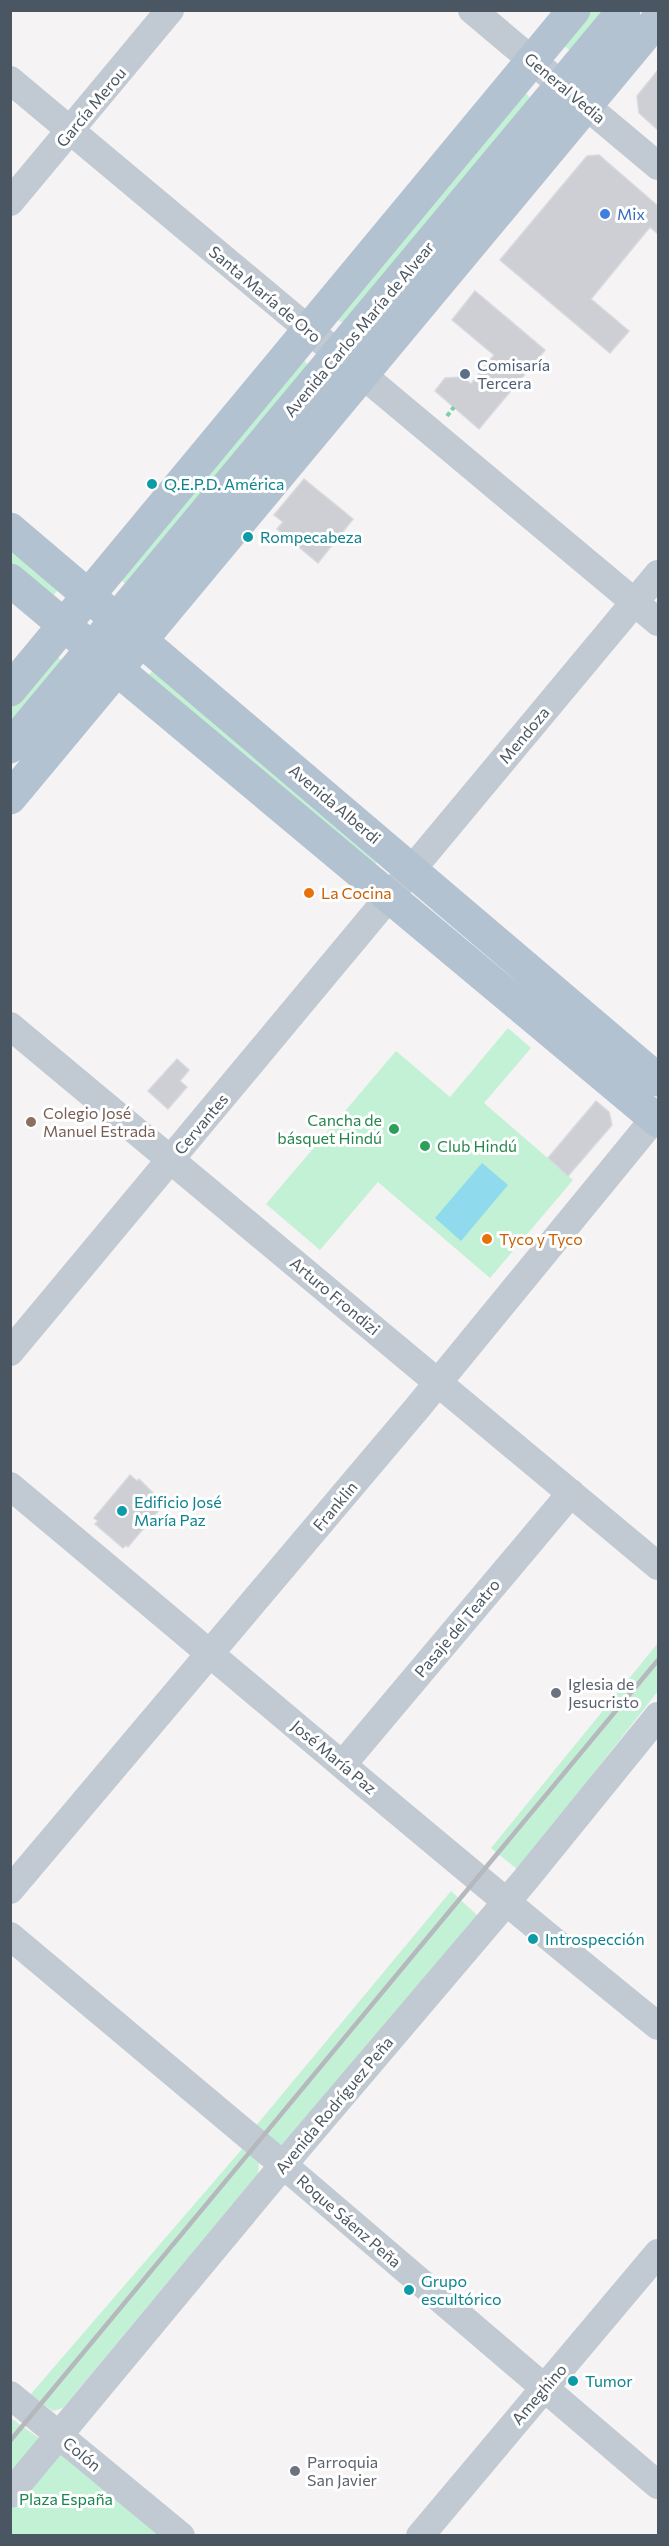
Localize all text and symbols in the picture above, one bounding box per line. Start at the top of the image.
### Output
street label: General Vedia [521,48,610,127]
street label: García Merou [52,63,129,150]
place label: Mix [617,204,645,223]
marker: Mix [598,207,612,221]
street label: Avenida Carlos María de Alvear [280,237,438,420]
street label: Santa María de Oro [206,241,325,346]
place label: Comisaría Tercera [477,355,550,392]
marker: Comisaría Tercera [458,367,472,381]
place label: Q.E.P.D. América [164,474,284,493]
marker: Q.E.P.D. América [145,477,159,491]
place label: Rompecabeza [260,527,362,546]
marker: Rompecabeza [241,530,255,544]
street label: Mendoza [494,703,553,767]
street label: Avenida Alberdi [286,760,385,847]
place label: La Cocina [321,883,392,902]
marker: La Cocina [302,886,316,900]
street label: Cervantes [170,1089,232,1158]
place label: Colegio José Manuel Estrada [43,1103,156,1140]
place label: Cancha de básquet Hindú [277,1110,382,1147]
marker: Colegio José Manuel Estrada [24,1115,38,1129]
marker: Cancha de básquet Hindú [387,1122,401,1136]
place label: Club Hindú [437,1136,517,1155]
marker: Club Hindú [418,1139,432,1153]
place label: Tyco y Tyco [499,1229,583,1248]
marker: Tyco y Tyco [480,1232,494,1246]
street label: Arturo Frondizi [287,1253,384,1339]
street label: Franklin [308,1477,361,1534]
place label: Edificio José María Paz [134,1492,222,1529]
marker: Edificio José María Paz [115,1504,129,1518]
street label: Pasaje del Teatro [410,1575,503,1681]
place label: Iglesia de Jesucristo [568,1674,639,1711]
marker: Iglesia de Jesucristo [549,1686,563,1700]
street label: José María Paz [288,1716,381,1798]
place label: Introspección [545,1929,645,1948]
marker: Introspección [526,1932,540,1946]
street label: Avenida Rodríguez Peña [271,2032,397,2177]
street label: Roque Sáenz Peña [293,2170,405,2271]
place label: Grupo escultórico [421,2271,502,2308]
marker: Grupo escultórico [402,2283,416,2297]
street label: Ameghino [507,2359,570,2428]
place label: Tumor [585,2371,633,2390]
marker: Tumor [566,2374,580,2388]
street label: Colón [60,2432,105,2475]
place label: Parroquia San Javier [307,2452,378,2489]
marker: Parroquia San Javier [288,2464,302,2478]
park label: Plaza España [19,2489,113,2508]

